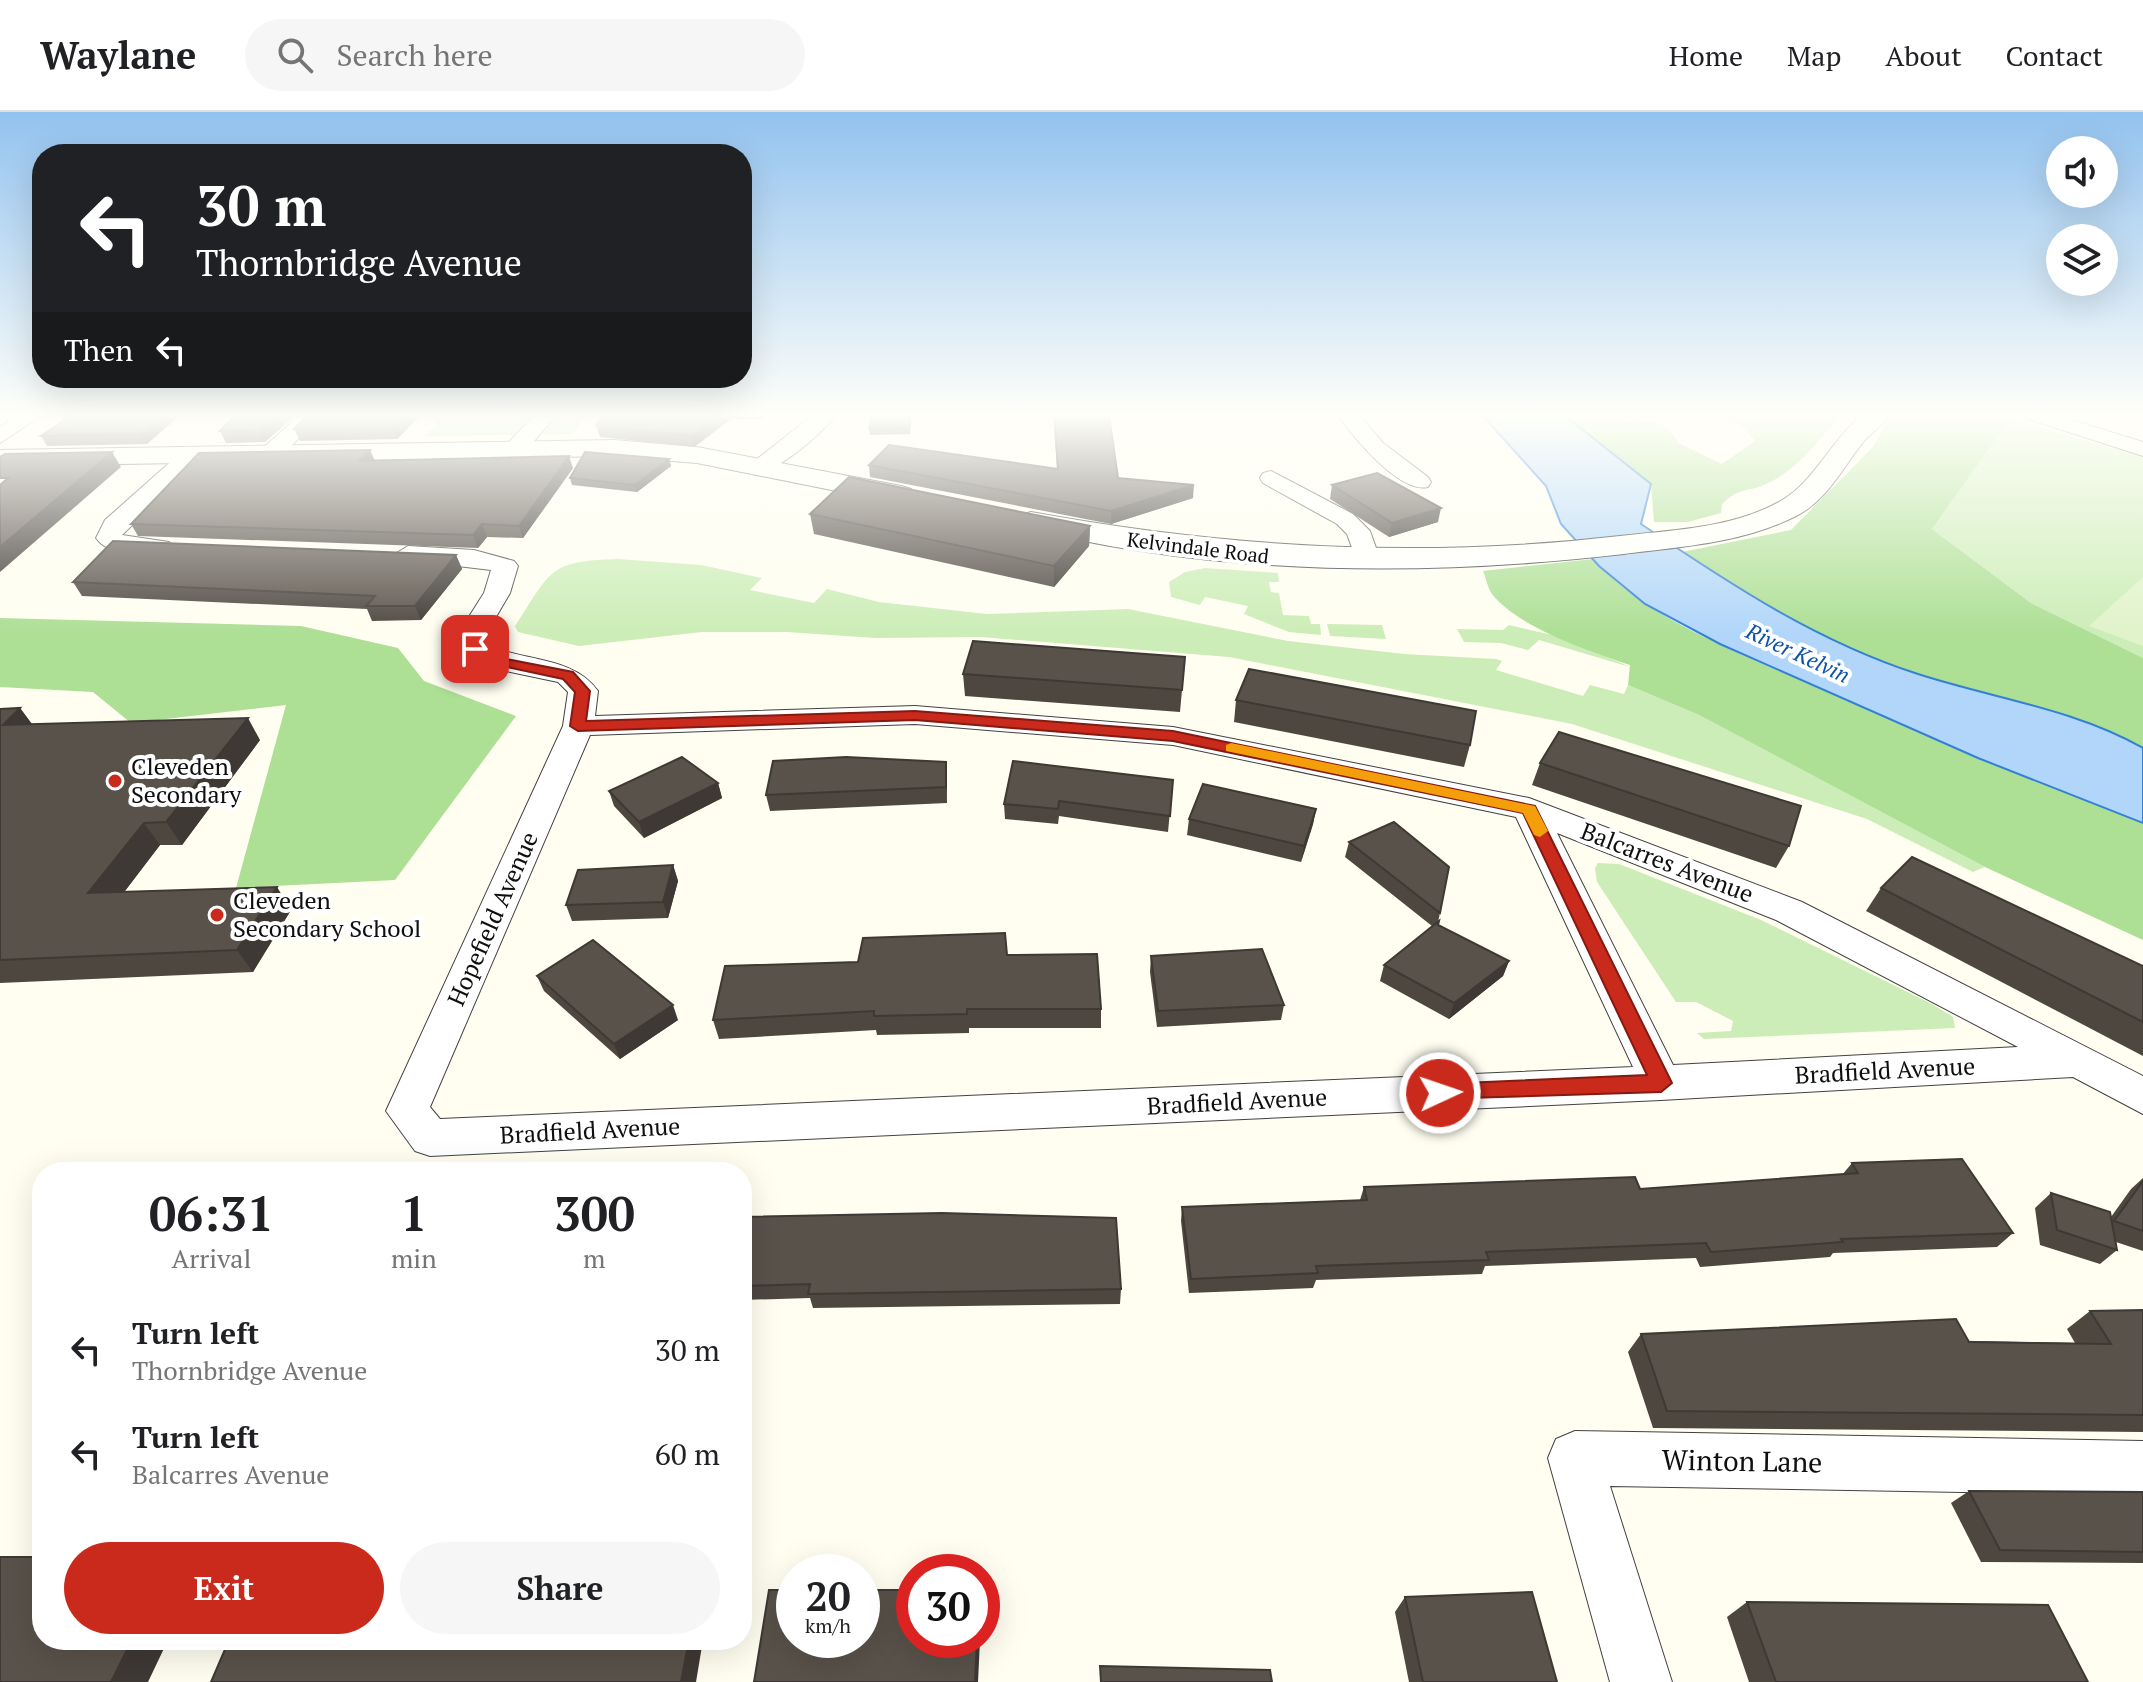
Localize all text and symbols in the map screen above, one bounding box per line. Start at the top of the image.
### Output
search box [245,19,805,91]
text: Waylane [40,30,197,80]
icon: search [273,33,317,77]
text: Search here [337,35,493,75]
text: Home [1669,37,1743,74]
text: Map [1787,37,1841,74]
text: About [1885,37,1962,74]
text: Contact [2006,37,2103,74]
map controls [2046,136,2118,296]
button: sound [2046,136,2118,208]
text: 30 m [196,168,326,242]
icon: left [64,176,168,280]
button: layers [2046,224,2118,296]
text: Thornbridge Avenue [196,239,522,286]
icon: left [149,328,193,372]
text: Then [64,330,133,370]
street label: Kelvindale Road [1126,525,1271,570]
pin [441,615,509,683]
water label: River Kelvin [1741,616,1855,689]
icon: arrive [453,627,497,671]
place label: Cleveden Secondary [131,750,242,810]
marker: Cleveden Secondary [106,772,124,790]
street label: Balcarres Avenue [1577,814,1758,910]
street label: Hopefield Avenue [439,826,545,1011]
place label: Cleveden Secondary School [233,884,421,944]
marker: Cleveden Secondary School [208,906,226,924]
street label: Bradfield Avenue [1794,1049,1976,1091]
position arrow [1398,1051,1482,1135]
street label: Bradfield Avenue [1146,1080,1328,1122]
street label: Bradfield Avenue [499,1109,681,1151]
text: 06:31 [149,1181,274,1245]
text: 1 [400,1181,427,1245]
text: 300 [554,1181,635,1245]
text: Arrival [172,1241,251,1275]
text: min [391,1241,437,1275]
text: m [583,1241,606,1275]
text: Turn left [132,1313,259,1353]
icon: left [64,1328,108,1372]
text: 30 m [655,1330,720,1370]
text: Thornbridge Avenue [132,1353,367,1387]
text: Turn left [132,1417,259,1457]
icon: left [64,1432,108,1476]
text: 60 m [655,1434,720,1474]
street label: Winton Lane [1661,1441,1823,1480]
text: Balcarres Avenue [132,1457,329,1491]
button: Exit [64,1542,384,1634]
button: Share [400,1542,720,1634]
speed limit sign: 30 [896,1554,1000,1658]
text: 20 [805,1569,851,1622]
text: km/h [805,1612,851,1639]

